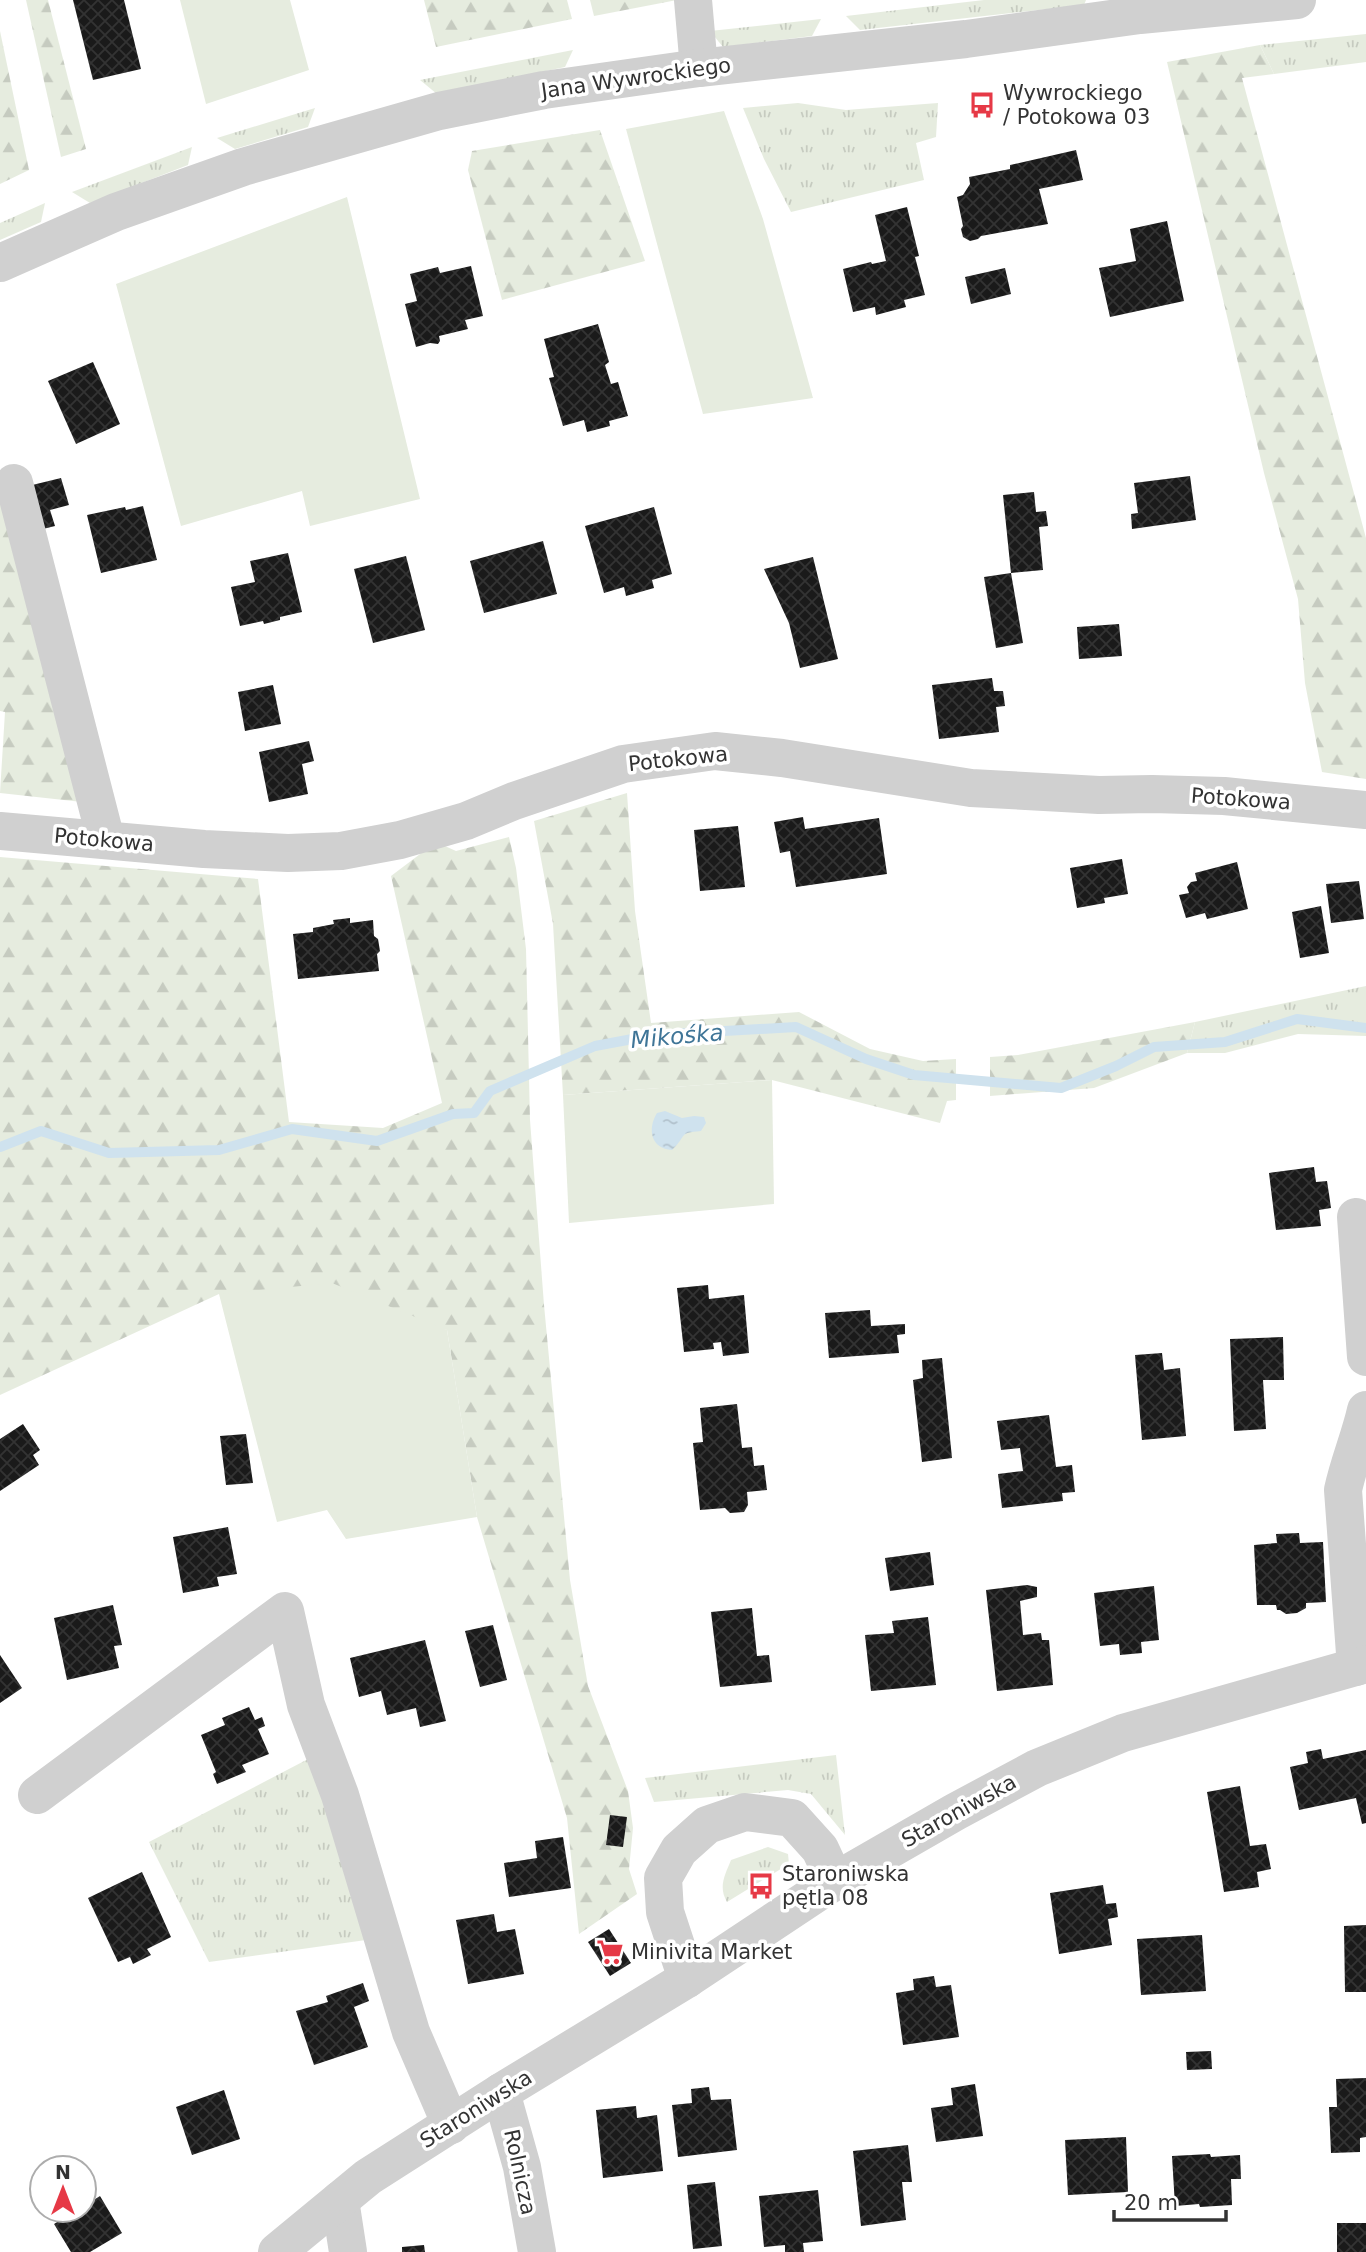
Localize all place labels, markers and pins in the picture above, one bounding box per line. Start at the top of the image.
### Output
place label: Wywrockiego / Potokowa 03 [1003,81,1150,129]
bus stop icon: Wywrockiego / Potokowa 03 [967,90,997,120]
place label: Staroniwska pętla 08 [782,1862,909,1910]
bus stop icon: Staroniwska pętla 08 [746,1871,776,1901]
supermarket icon: Minivita Market [595,1937,625,1967]
place label: Minivita Market [631,1940,792,1964]

